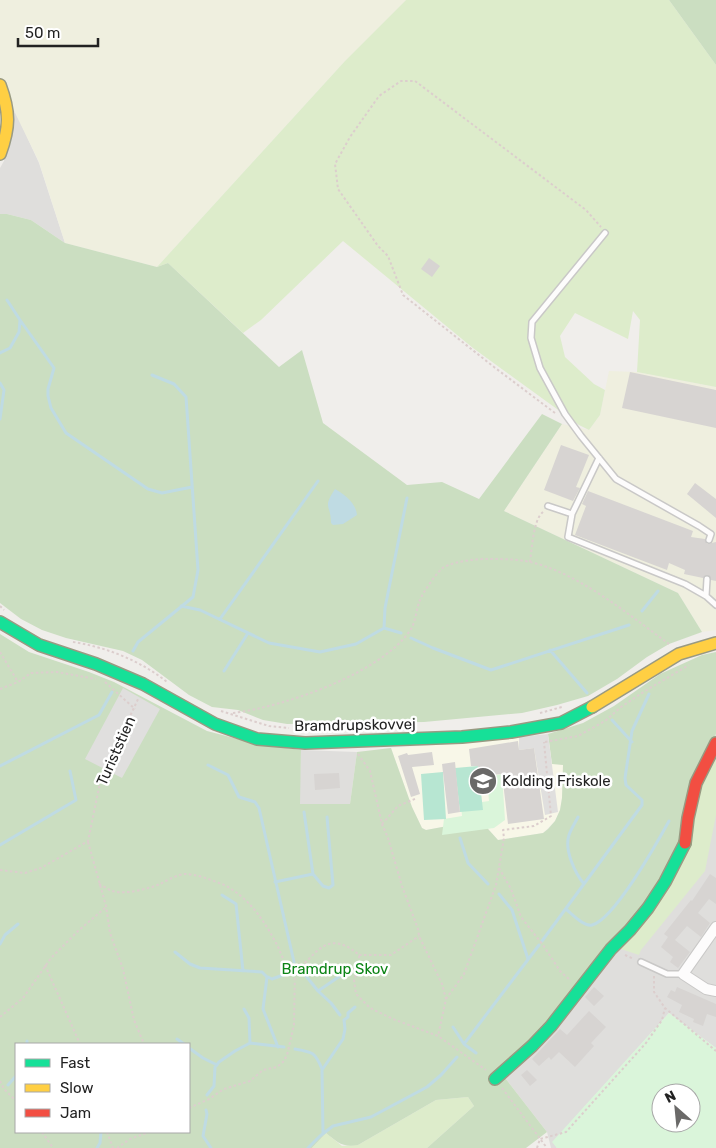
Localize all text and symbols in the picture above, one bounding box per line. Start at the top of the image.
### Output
scale bar [18,15,98,47]
text: 50 m [25,24,60,42]
street label: Turiststien [93,714,139,788]
street label: Bramdrupskovvej [294,715,416,735]
school or university icon: Kolding Friskole [468,766,498,796]
place label: Kolding Friskole [502,772,611,790]
park label: Bramdrup Skov [282,960,388,978]
legend [15,1043,190,1133]
text: Fast [60,1054,90,1072]
text: Slow [60,1079,93,1097]
north arrow [651,1083,701,1133]
text: N [662,1087,679,1107]
text: Jam [60,1104,91,1122]

